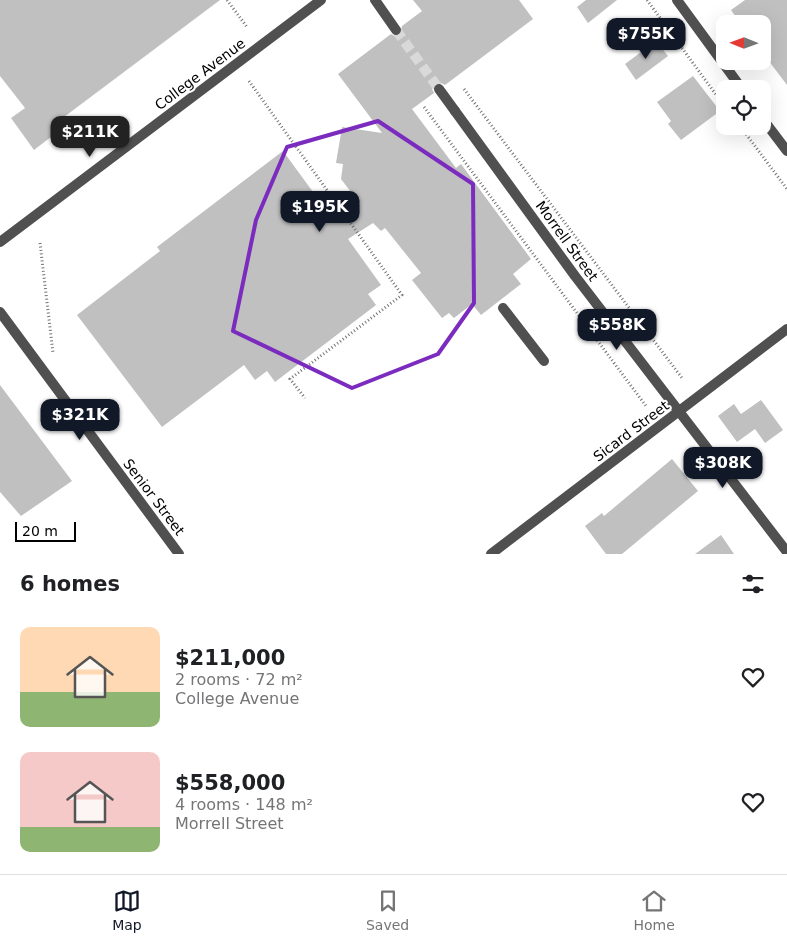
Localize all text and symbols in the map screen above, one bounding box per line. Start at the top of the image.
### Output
north arrow [716,15,771,70]
map controls [716,15,771,135]
pin: $755K [611,18,681,60]
text: $755K [618,24,674,43]
street label: College Avenue [152,35,248,113]
button: locate [716,80,771,135]
pin: $211K [55,116,125,158]
text: $211K [62,122,118,141]
pin: $195K [285,190,355,233]
text: $195K [292,197,348,216]
street label: Morrell Street [533,198,602,285]
pin: $558K [582,308,652,351]
text: $558K [589,315,645,334]
street label: Sicard Street [590,397,672,465]
pin: $321K [45,398,115,441]
text: $321K [52,405,108,424]
pin: $308K [688,446,758,489]
text: $308K [695,453,751,472]
street label: Senior Street [120,456,188,539]
scale bar [15,519,76,542]
text: 20 m [22,523,58,539]
icon: filters [739,570,767,598]
text: 6 homes [20,572,120,596]
text: $211,000 [175,646,285,670]
icon: home [60,647,120,707]
icon: heart [739,663,767,691]
text: 2 rooms · 72 m² [175,670,303,689]
text: College Avenue [175,689,299,708]
text: $558,000 [175,771,285,795]
icon: home [60,772,120,832]
icon: heart [739,788,767,816]
text: 4 rooms · 148 m² [175,795,313,814]
text: Morrell Street [175,814,284,833]
tab: Map [112,887,142,933]
tab: Saved [366,887,409,933]
tab: Home [634,887,675,933]

